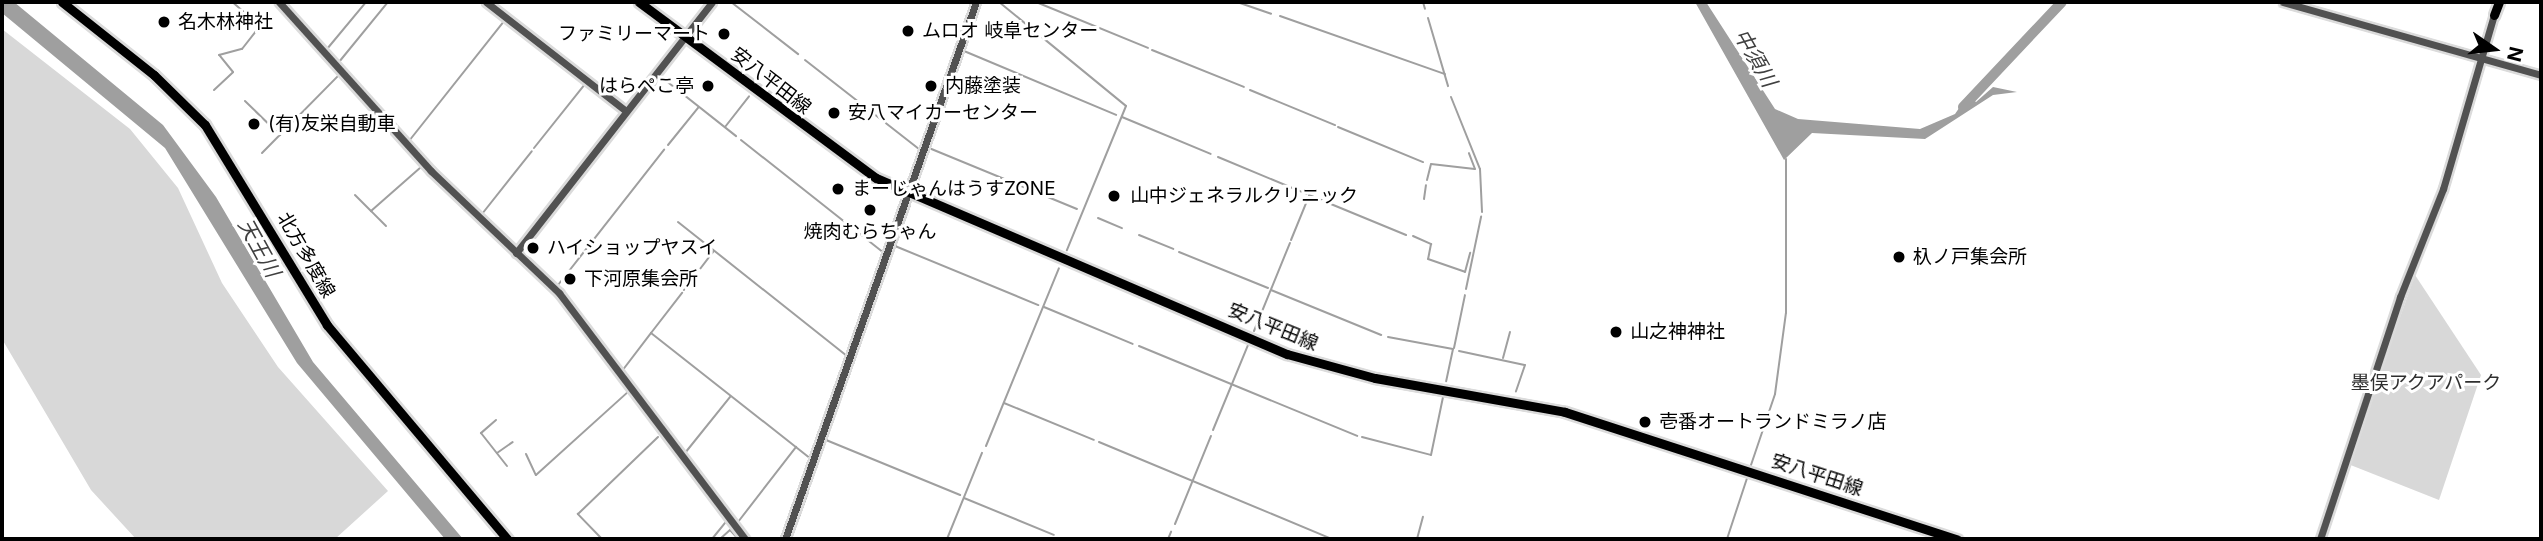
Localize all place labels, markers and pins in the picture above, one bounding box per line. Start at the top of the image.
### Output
place label: 名木林神社 [178,11,273,33]
marker: 名木林神社 [156,14,172,30]
place label: ムロオ 岐阜センター [922,20,1098,42]
place label: ファミリーマート [558,23,710,45]
marker: ムロオ 岐阜センター [900,23,916,39]
marker: ファミリーマート [716,26,732,42]
place label: はらぺこ亭 [599,75,694,97]
place label: 内藤塗装 [945,75,1021,97]
marker: はらぺこ亭 [700,78,716,94]
marker: 内藤塗装 [923,78,939,94]
place label: 安八マイカーセンター [848,102,1038,124]
marker: 安八マイカーセンター [826,105,842,121]
place label: (有)友栄自動車 [268,113,396,135]
marker: (有)友栄自動車 [246,116,262,132]
place label: まーじゃんはうすZONE [852,178,1056,200]
marker: まーじゃんはうすZONE [830,181,846,197]
place label: 山中ジェネラルクリニック [1130,185,1358,207]
marker: 山中ジェネラルクリニック [1104,186,1124,206]
marker: 焼肉むらちゃん [862,202,878,218]
place label: 焼肉むらちゃん [804,221,936,243]
place label: ハイショップヤスイ [547,237,718,259]
marker: ハイショップヤスイ [525,240,541,256]
place label: 杁ノ戸集会所 [1913,246,2027,268]
marker: 杁ノ戸集会所 [1891,249,1907,265]
place label: 下河原集会所 [584,268,698,290]
marker: 下河原集会所 [562,271,578,287]
place label: 山之神神社 [1630,321,1725,343]
marker: 山之神神社 [1608,324,1624,340]
place label: 壱番オートランドミラノ店 [1659,411,1887,433]
marker: 壱番オートランドミラノ店 [1637,414,1653,430]

